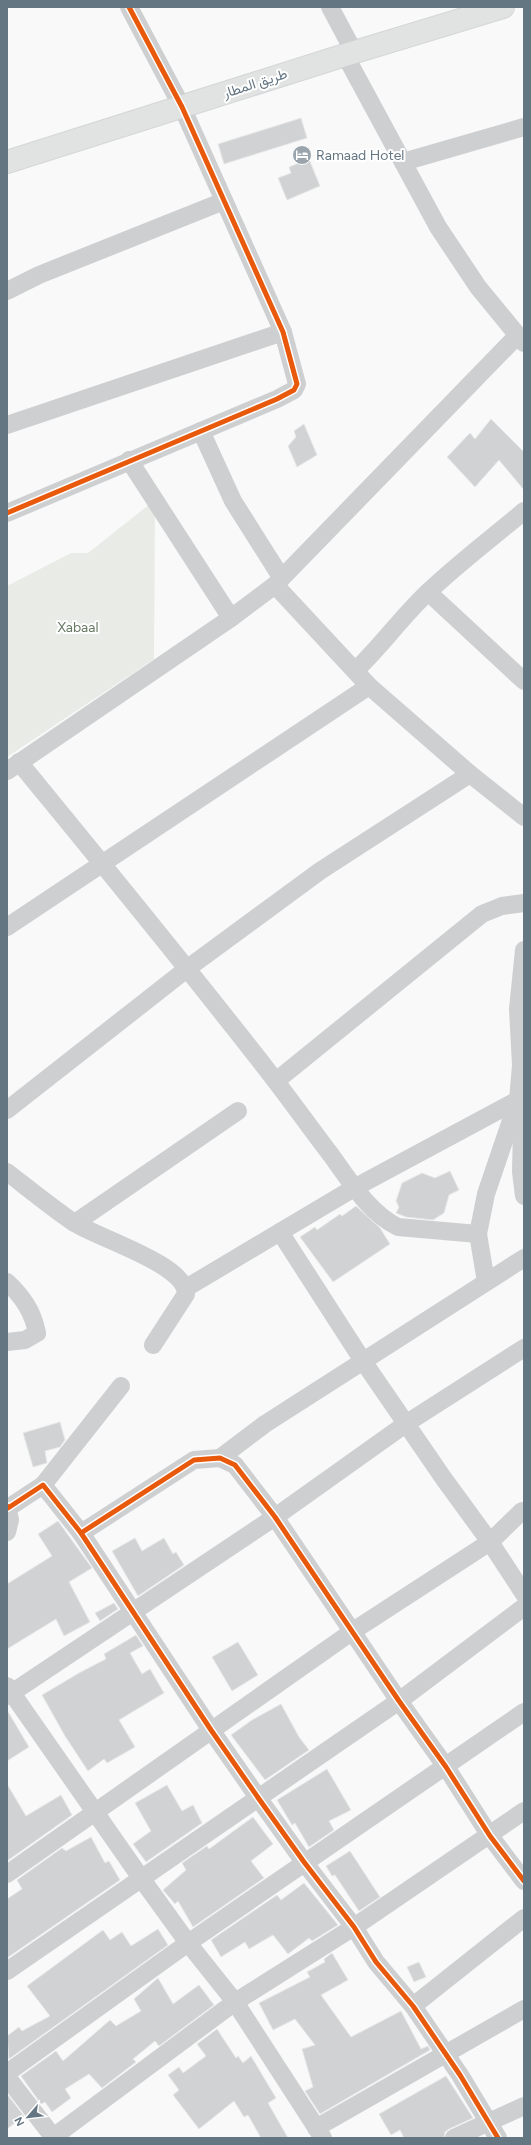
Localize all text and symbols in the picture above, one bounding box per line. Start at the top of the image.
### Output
street label: طريق المطار [220,65,289,102]
hotel icon: Ramaad Hotel [291,144,313,166]
place label: Ramaad Hotel [316,147,404,164]
park label: Xabaal [58,619,98,636]
north arrow [8,2097,48,2137]
text: N [12,2115,27,2128]

